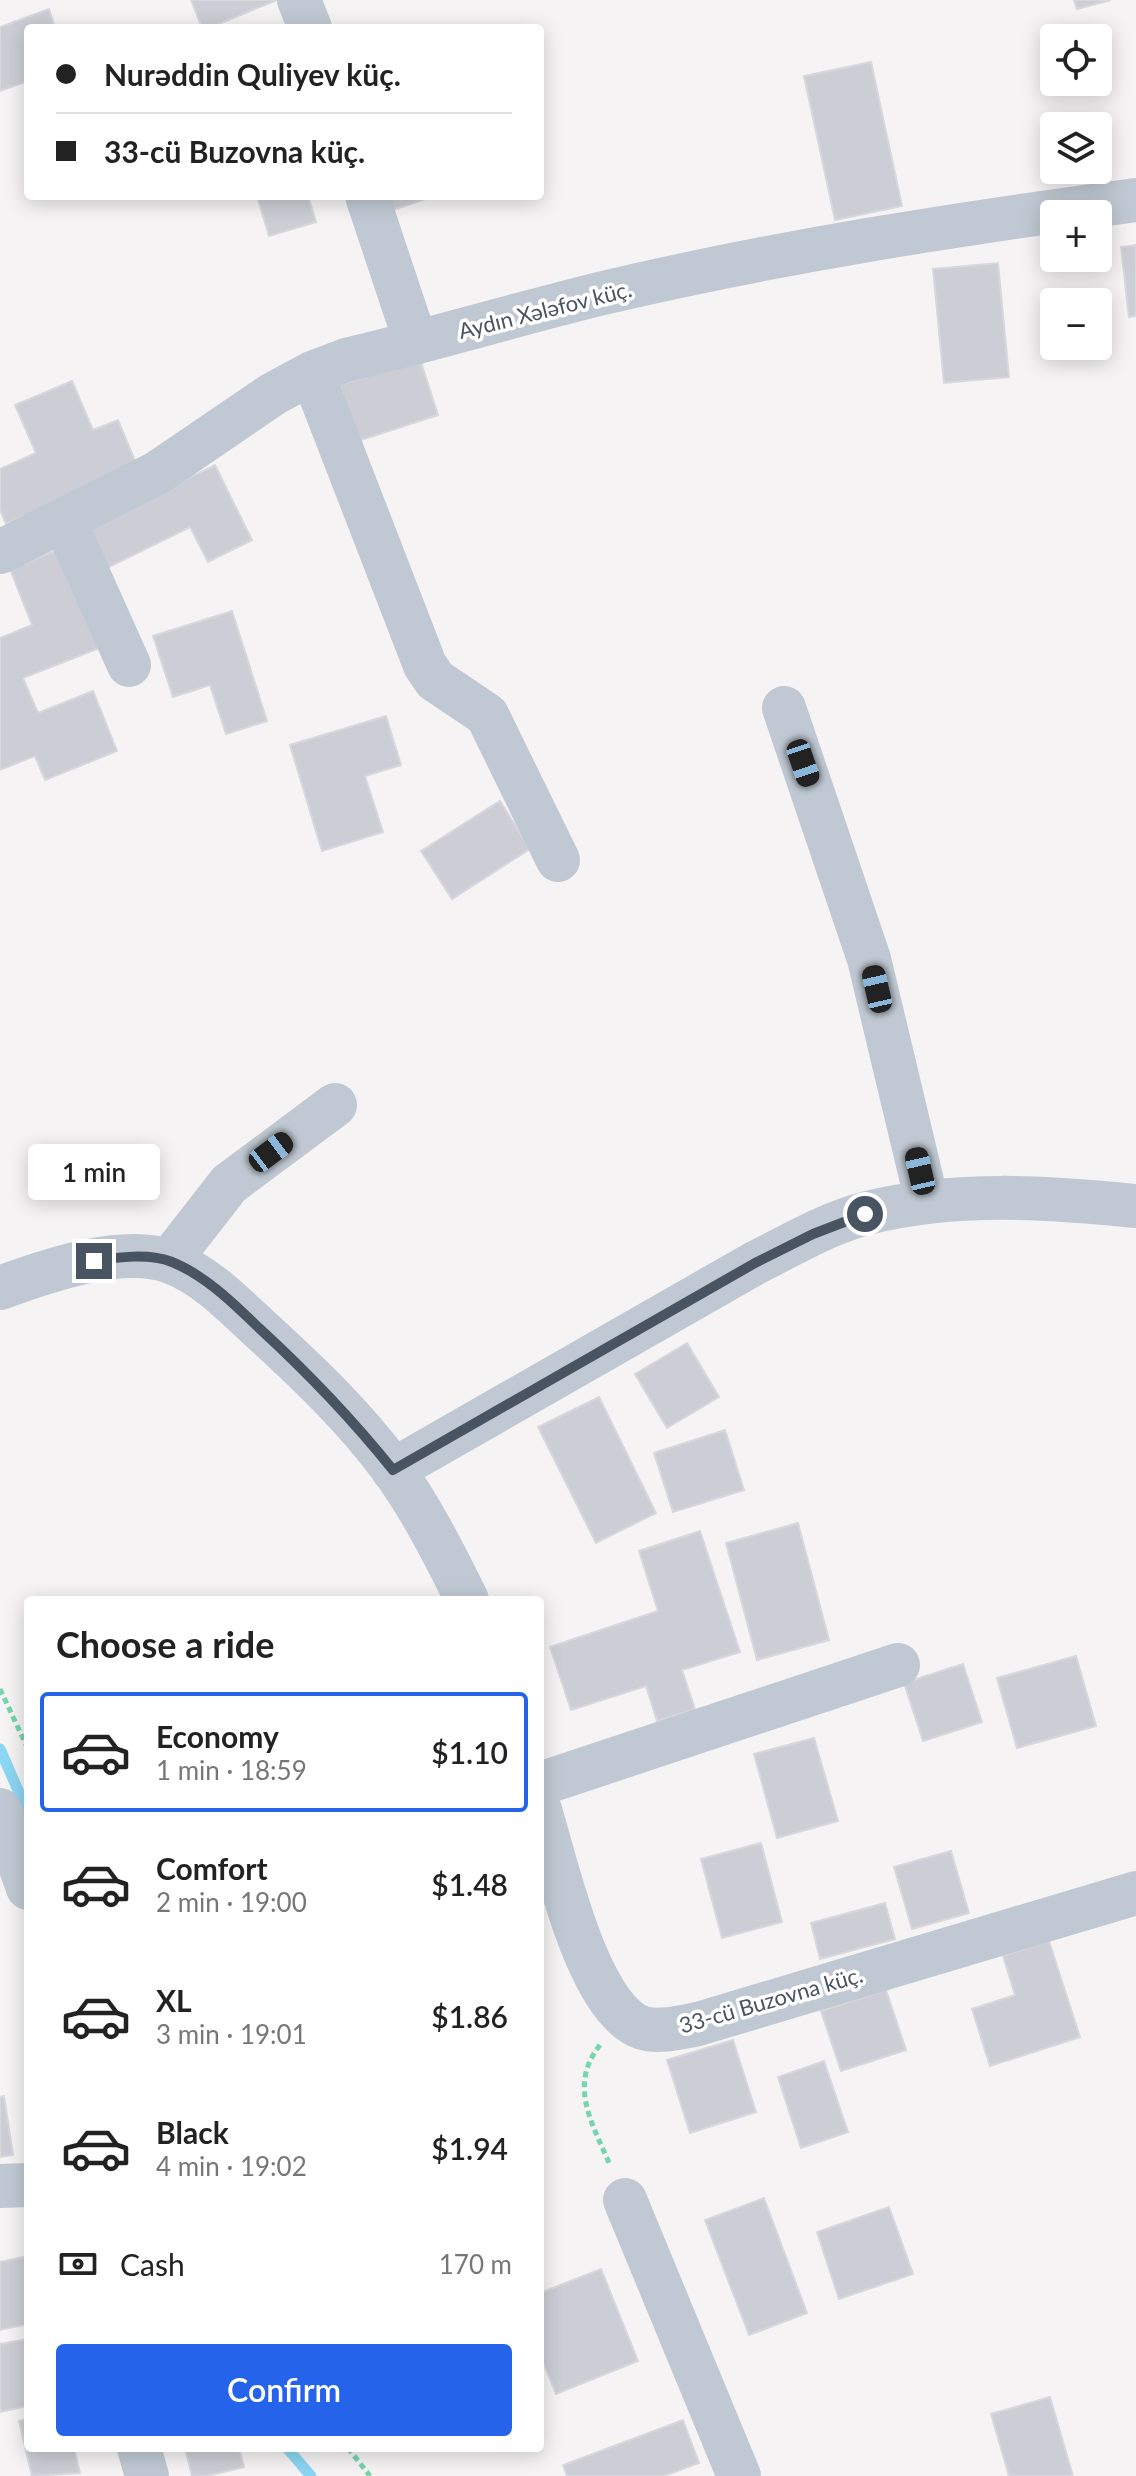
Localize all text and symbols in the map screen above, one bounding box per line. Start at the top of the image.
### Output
map controls [1040,24,1112,360]
button: locate [1040,24,1112,96]
text: Nurəddin Quliyev küç. [104,56,401,92]
button: layers [1040,112,1112,184]
text: 33-cü Buzovna küç. [104,133,365,169]
button: + [1040,200,1112,272]
street label: Aydın Xələfov küç. [455,275,634,344]
button: − [1040,288,1112,360]
car [784,736,822,790]
car [860,963,894,1015]
car [245,1128,297,1176]
callout: 1 min [28,1145,160,1201]
car [903,1145,937,1197]
text: 1 min [62,1156,126,1188]
route start [847,1196,883,1232]
route end [76,1243,112,1279]
text: Choose a ride [56,1622,275,1666]
icon: car [60,1716,132,1788]
text: Economy [156,1718,279,1754]
text: $1.10 [431,1734,508,1770]
text: 1 min · 18:59 [156,1754,307,1786]
icon: car [60,1848,132,1920]
text: Comfort [156,1850,268,1886]
text: $1.48 [431,1866,508,1902]
text: 2 min · 19:00 [156,1886,307,1918]
street label: 33-cü Buzovna küç. [676,1960,866,2039]
icon: car [60,1980,132,2052]
text: XL [156,1982,192,2018]
text: $1.86 [431,1998,508,2034]
text: 3 min · 19:01 [156,2018,307,2050]
icon: car [60,2112,132,2184]
text: Black [156,2114,229,2150]
text: $1.94 [431,2130,508,2166]
text: 4 min · 19:02 [156,2150,307,2182]
icon: cash [56,2242,100,2286]
text: Cash [120,2246,185,2282]
text: 170 m [439,2248,512,2280]
button: Confirm [56,2344,512,2436]

